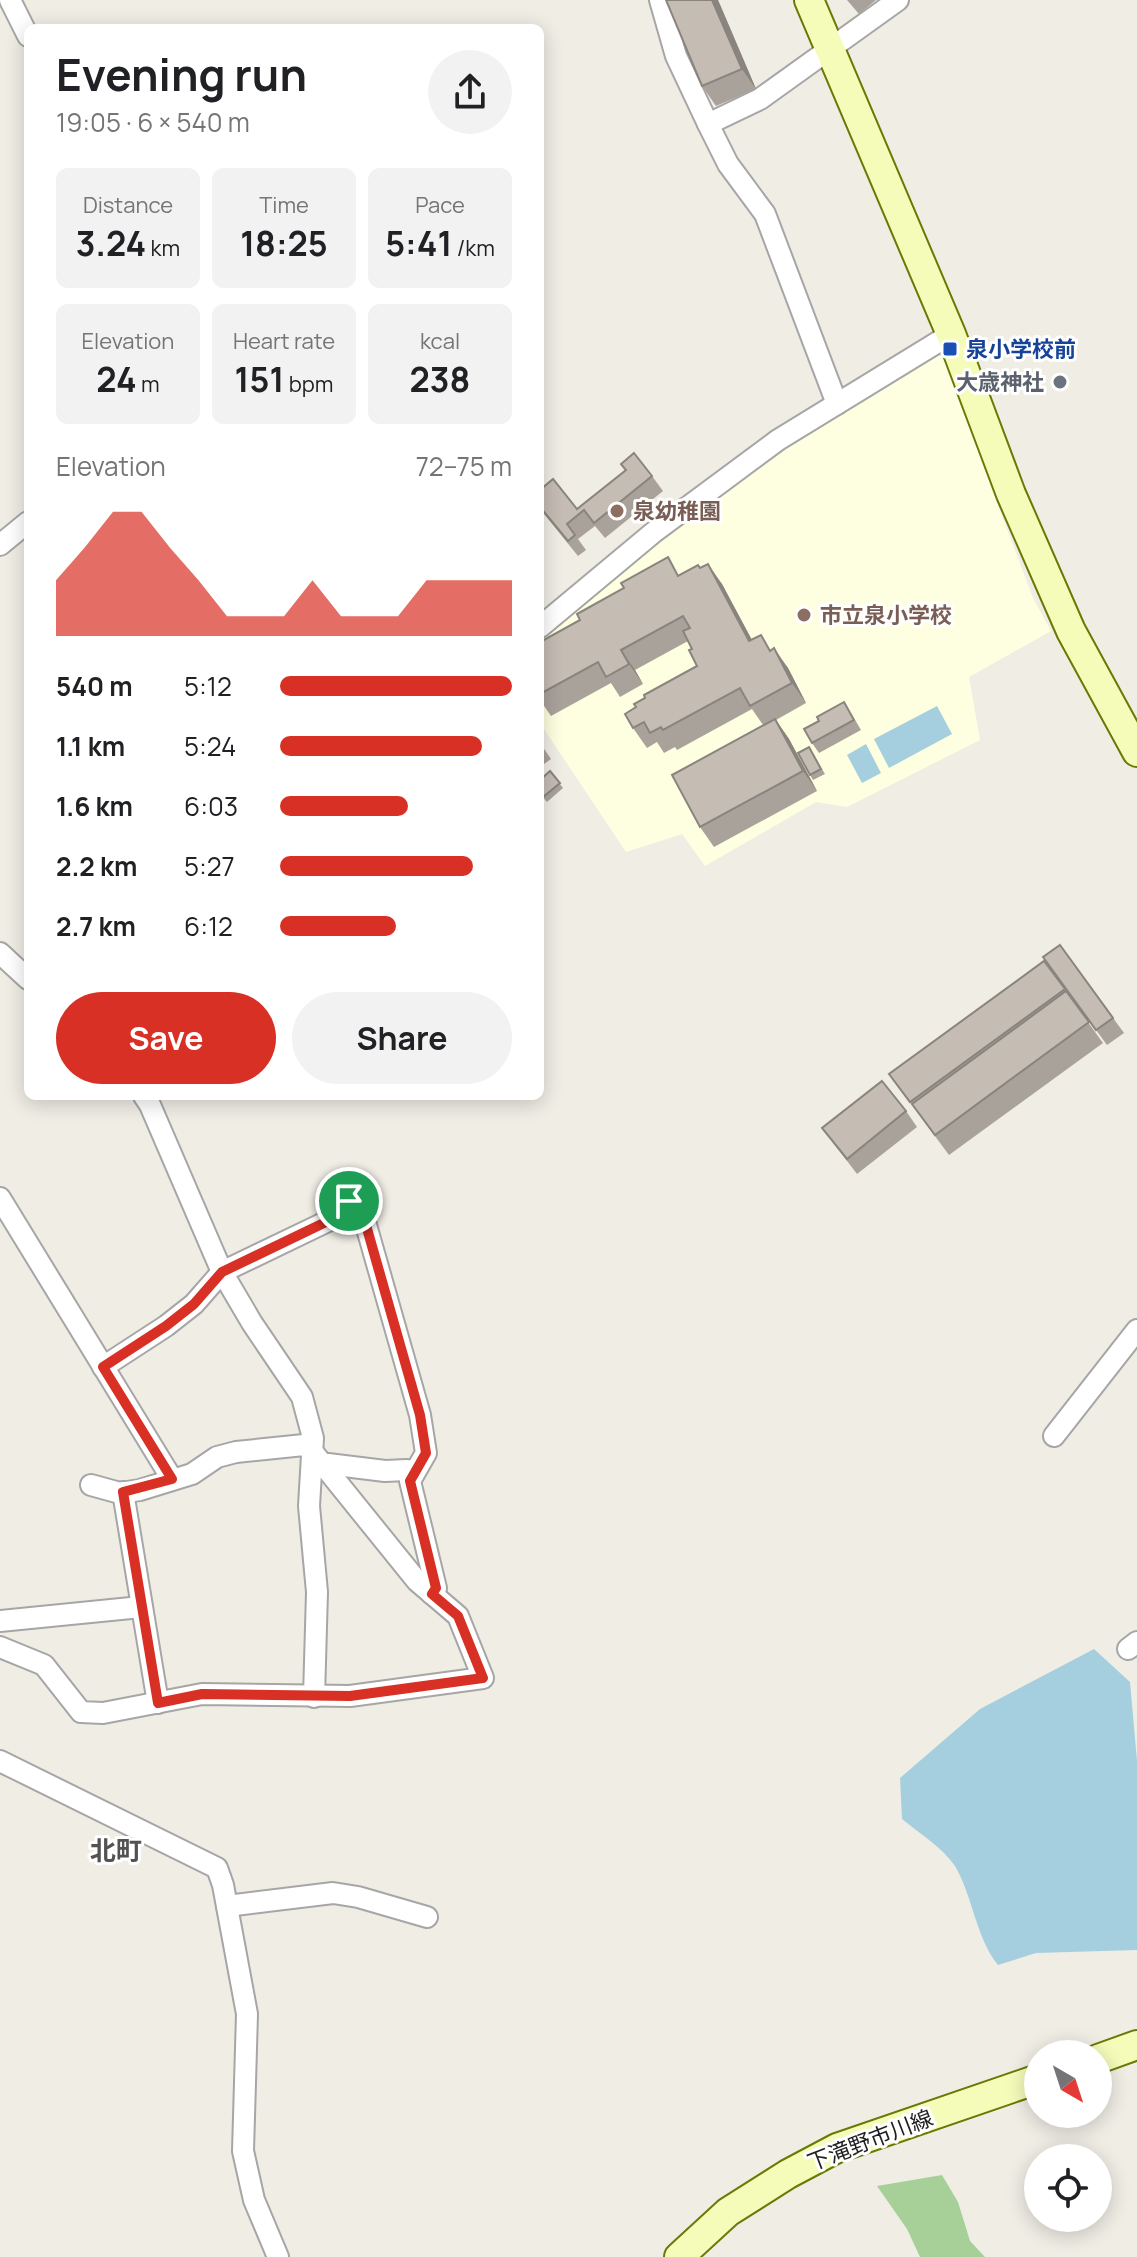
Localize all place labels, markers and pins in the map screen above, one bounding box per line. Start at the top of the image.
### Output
place label: 泉小学校前 [966,334,1076,364]
marker: 泉小学校前 [941,340,959,358]
place label: 大歳神社 [956,367,1044,397]
marker: 大歳神社 [1051,373,1069,391]
place label: 泉幼稚園 [633,496,721,526]
marker: 泉幼稚園 [608,502,626,520]
place label: 市立泉小学校 [820,600,952,630]
marker: 市立泉小学校 [795,606,813,624]
pin [315,1167,383,1235]

